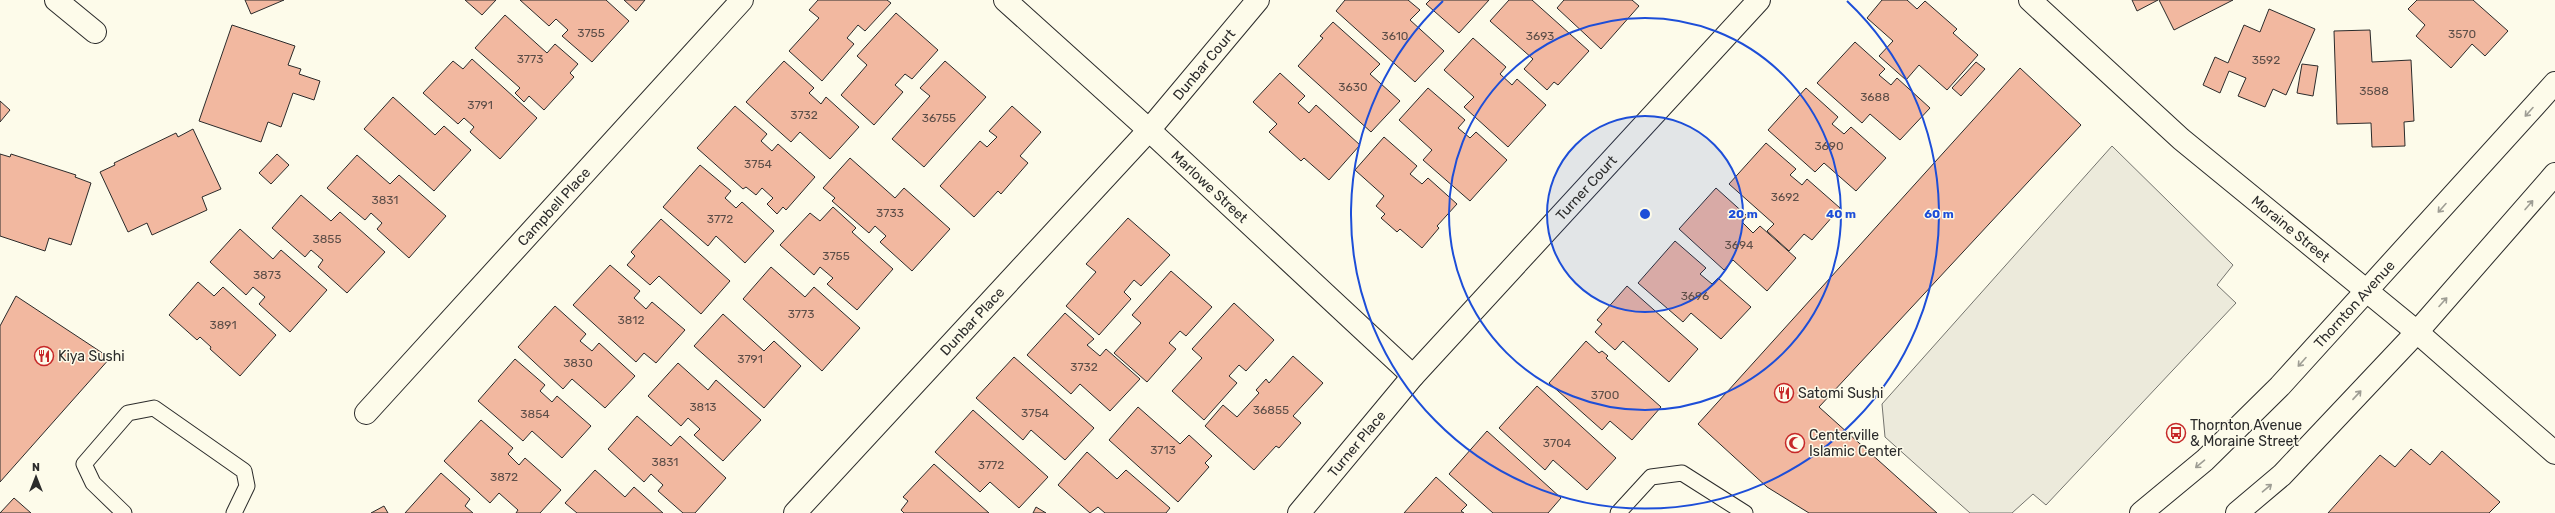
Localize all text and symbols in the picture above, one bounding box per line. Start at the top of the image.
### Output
street label: Dunbar Court [1169,25,1239,104]
house number: 3755 [577,26,605,40]
house number: 3570 [2448,27,2476,41]
house number: 3610 [1382,29,1408,43]
house number: 3693 [1526,29,1554,43]
house number: 3773 [517,52,543,66]
house number: 3592 [2252,53,2280,67]
house number: 3630 [1338,80,1368,94]
house number: 3588 [2359,84,2389,98]
house number: 3688 [1860,90,1890,104]
house number: 3791 [467,98,493,112]
one-way arrow [2525,106,2534,116]
house number: 3732 [790,108,818,122]
house number: 36755 [922,111,956,125]
house number: 3690 [1814,139,1844,153]
street label: Marlowe Street [1168,147,1252,227]
street label: Turner Court [1552,151,1621,224]
house number: 3754 [744,157,773,171]
street label: Campbell Place [514,164,594,249]
house number: 3692 [1771,190,1799,204]
street label: Moraine Street [2248,192,2334,266]
house number: 3831 [372,193,398,207]
one-way arrow [2524,199,2533,210]
one-way arrow [2437,203,2447,213]
house number: 3733 [876,206,904,220]
centre of rings [1638,207,1652,221]
text: 20 m [1728,207,1758,221]
text: 40 m [1826,207,1856,221]
text: 60 m [1924,207,1954,221]
house number: 3772 [707,212,733,226]
house number: 3855 [312,232,342,246]
house number: 3694 [1725,238,1754,252]
house number: 3755 [822,249,850,263]
street label: Thornton Avenue [2310,257,2398,351]
house number: 3873 [253,268,281,282]
street label: Dunbar Place [936,284,1008,359]
house number: 3696 [1681,289,1709,303]
one-way arrow [2438,298,2447,308]
house number: 3773 [788,307,814,321]
house number: 3812 [617,313,645,327]
house number: 3891 [209,318,237,332]
restaurant icon: Kiya Sushi [33,345,55,367]
place label: Kiya Sushi [58,348,125,365]
house number: 3791 [737,352,763,366]
house number: 3830 [563,356,593,370]
one-way arrow [2297,357,2307,367]
house number: 3732 [1070,360,1098,374]
restaurant icon: Satomi Sushi [1773,382,1795,404]
place label: Satomi Sushi [1798,385,1883,402]
house number: 3700 [1591,388,1619,402]
one-way arrow [2352,390,2362,400]
house number: 3813 [689,400,717,414]
house number: 36855 [1253,403,1289,417]
house number: 3754 [1021,406,1050,420]
house number: 3854 [520,407,550,421]
street label: Turner Place [1324,407,1389,480]
place label: Thornton Avenue & Moraine Street [2190,417,2302,450]
bus stop icon: Thornton Avenue & Moraine Street [2165,422,2187,444]
place label: Centerville Islamic Center [1809,427,1903,460]
mosque icon: Centerville Islamic Center [1784,432,1806,454]
house number: 3704 [1543,436,1572,450]
house number: 3713 [1150,443,1176,457]
house number: 3831 [652,455,678,469]
north arrow [16,457,56,497]
house number: 3772 [978,458,1004,472]
one-way arrow [2195,459,2205,468]
text: N [32,461,40,474]
house number: 3872 [490,470,518,484]
one-way arrow [2261,483,2272,492]

